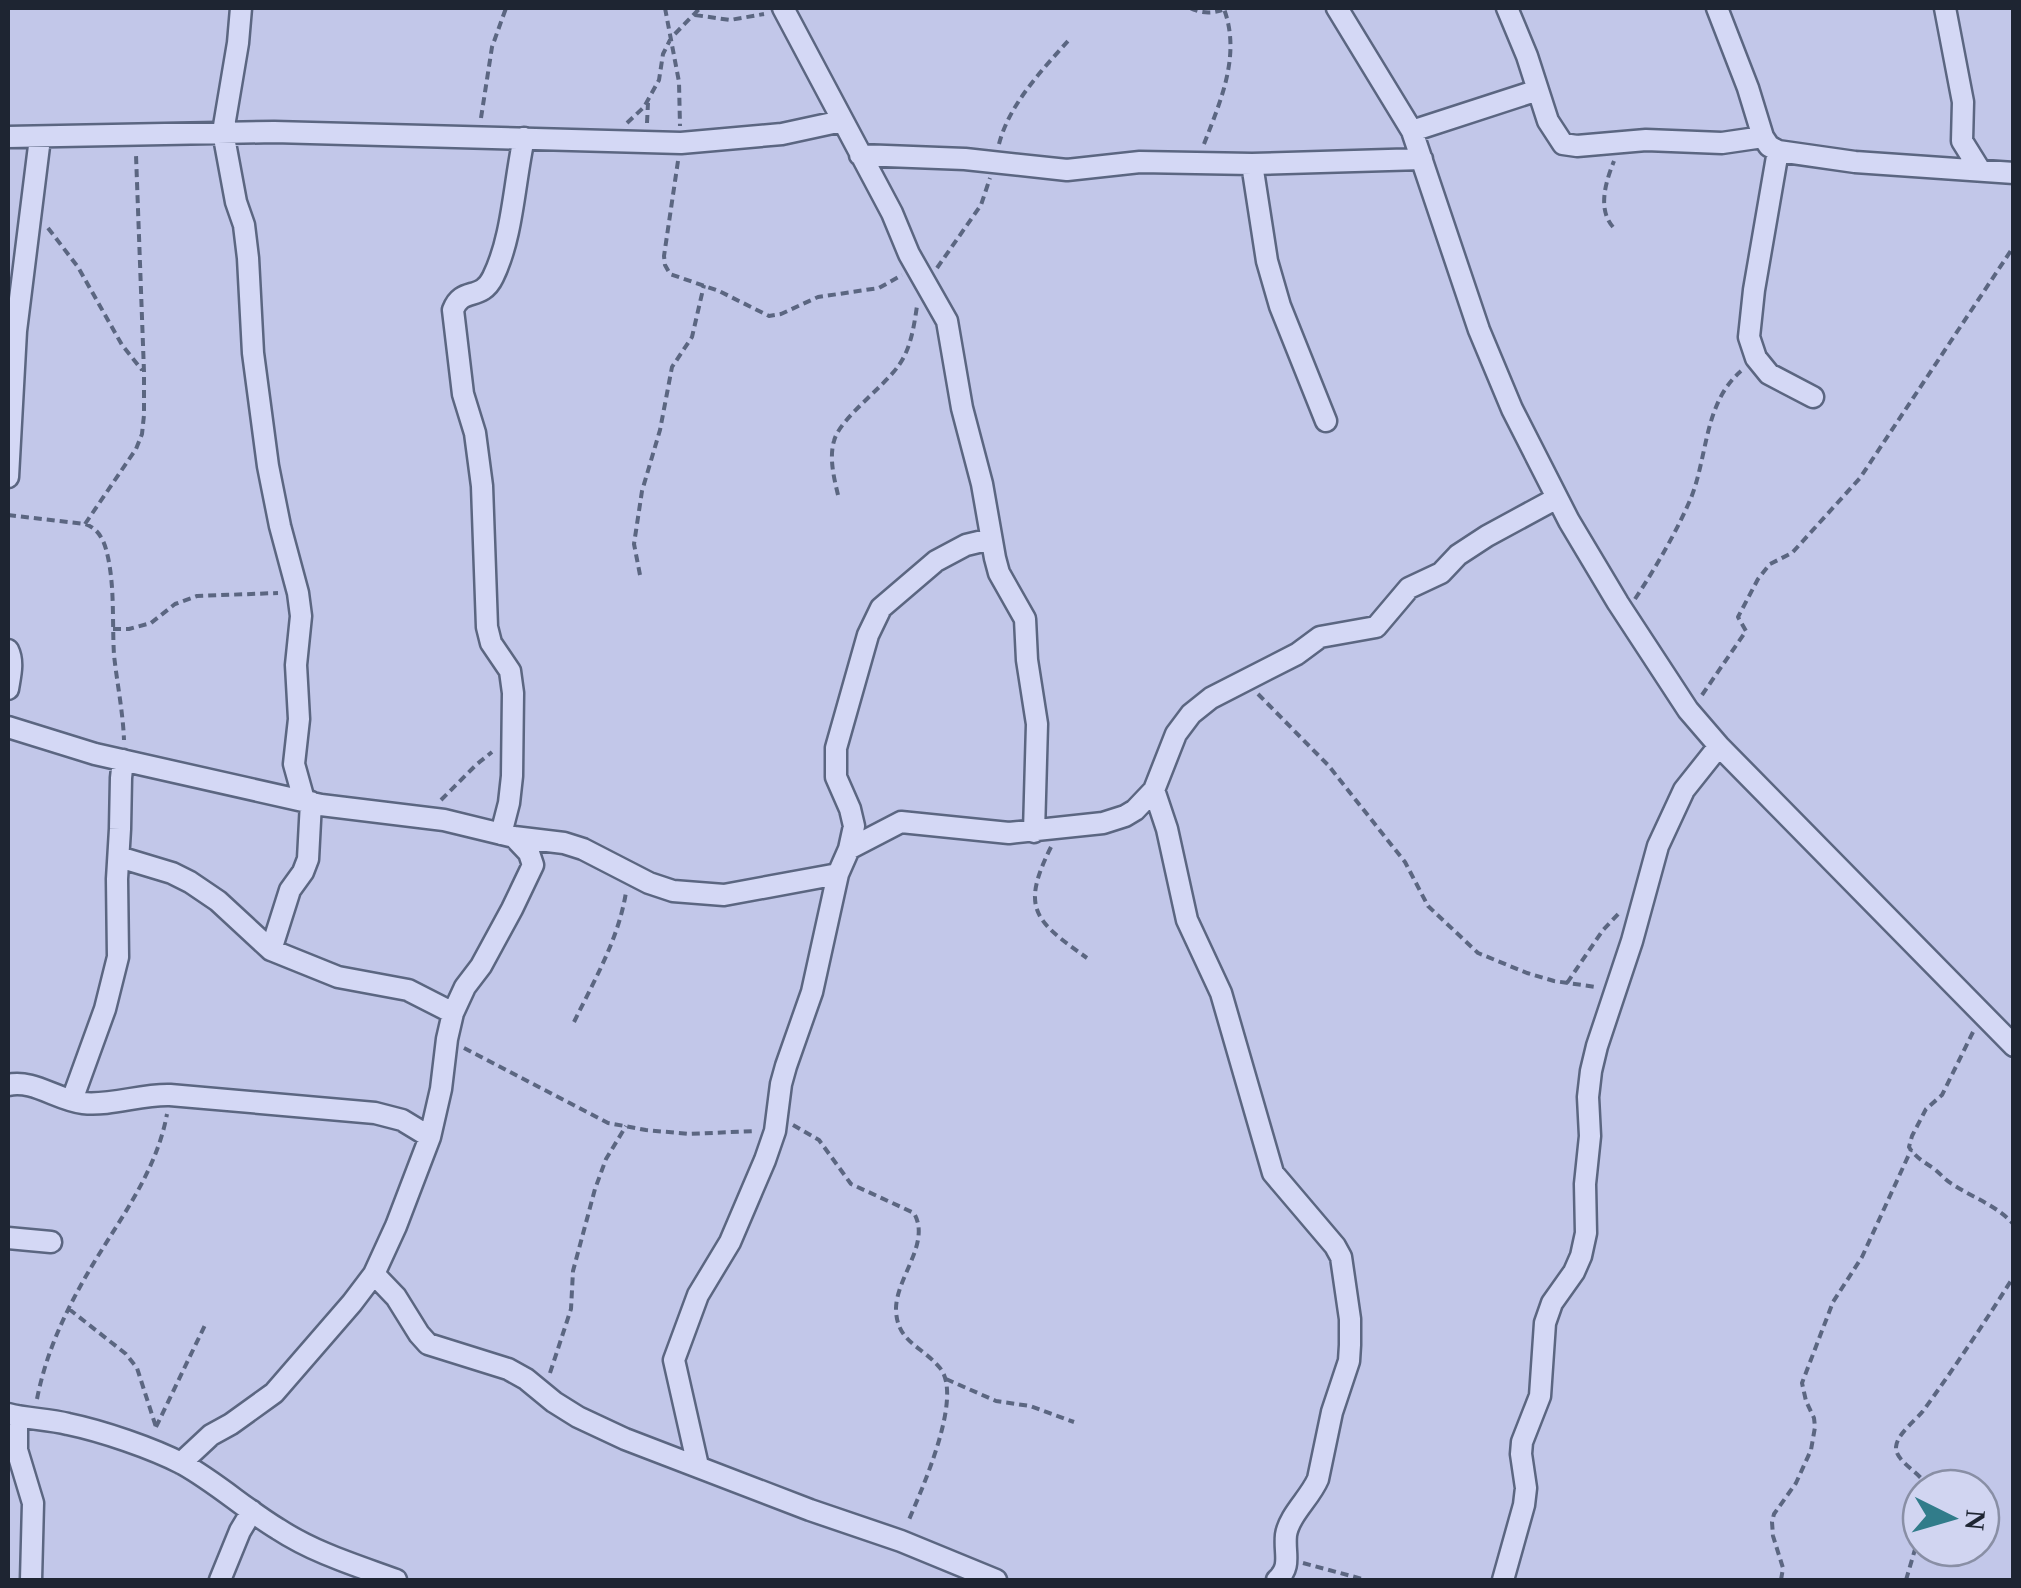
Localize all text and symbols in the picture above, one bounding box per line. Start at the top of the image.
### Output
north arrow [1901,1468,2001,1568]
text: N [1959,1509,1992,1532]

